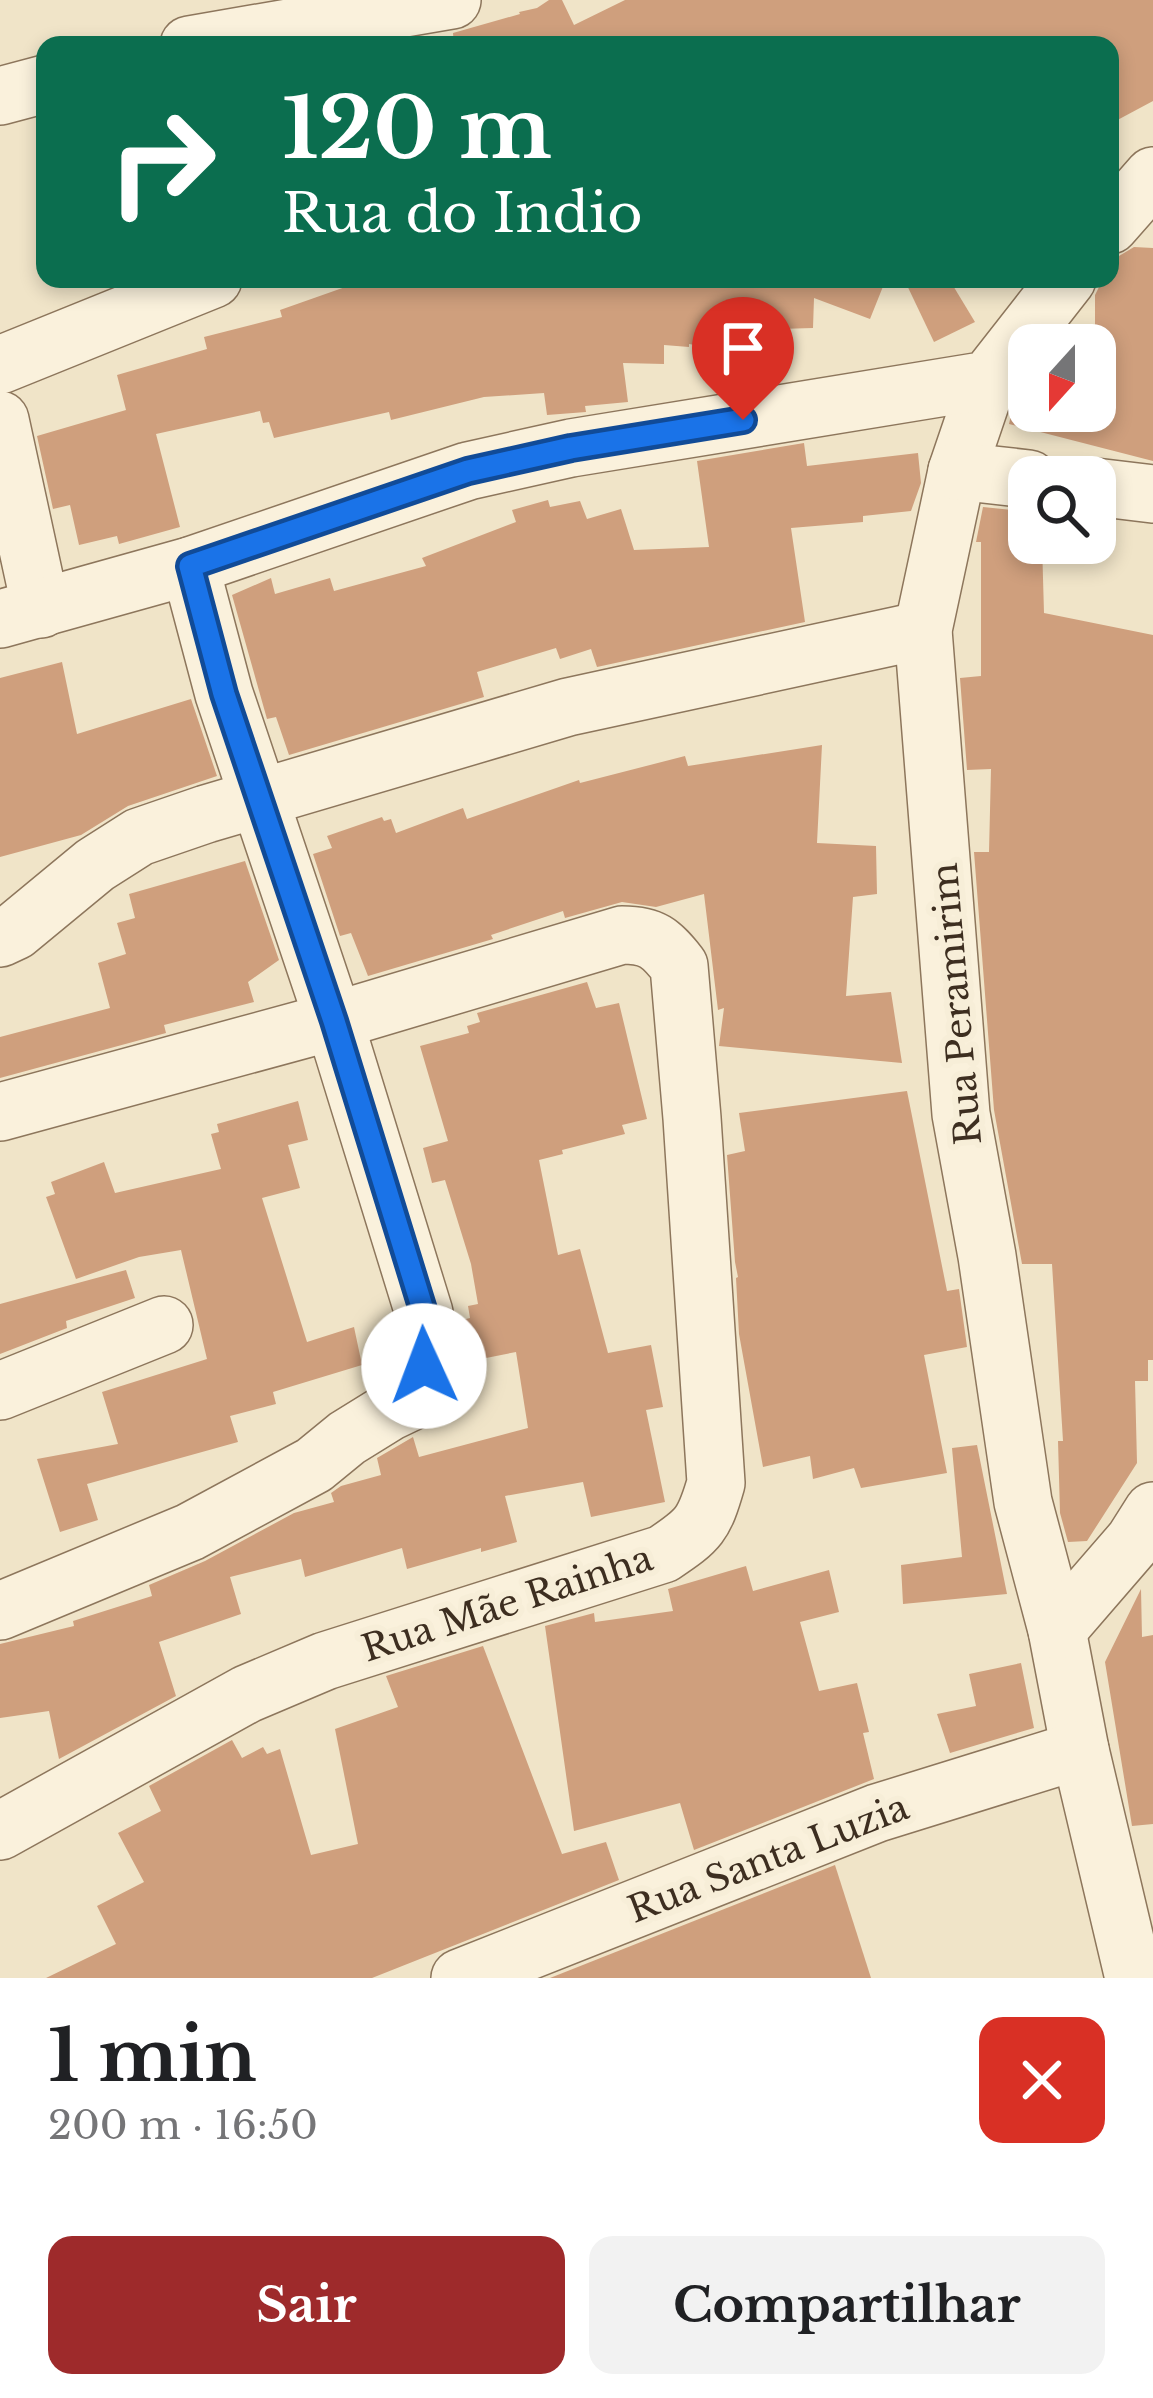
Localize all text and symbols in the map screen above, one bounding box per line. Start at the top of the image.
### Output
text: 120 m [282,77,552,181]
icon: right [84,84,240,240]
text: Rua do Indio [282,180,643,247]
pin [692,297,794,420]
icon: arrive [710,315,776,381]
north arrow [1008,324,1116,432]
map controls [1008,324,1116,564]
button: search [1008,456,1116,564]
street label: Rua Peramirim [922,861,991,1147]
position arrow [361,1303,487,1429]
street label: Rua Mãe Rainha [356,1535,658,1672]
street label: Rua Santa Luzia [622,1784,915,1933]
text: 1 min [48,2011,257,2100]
button: close [979,2017,1105,2143]
text: 200 m · 16:50 [48,2101,318,2150]
button: Sair [48,2236,565,2374]
button: Compartilhar [589,2236,1105,2374]

